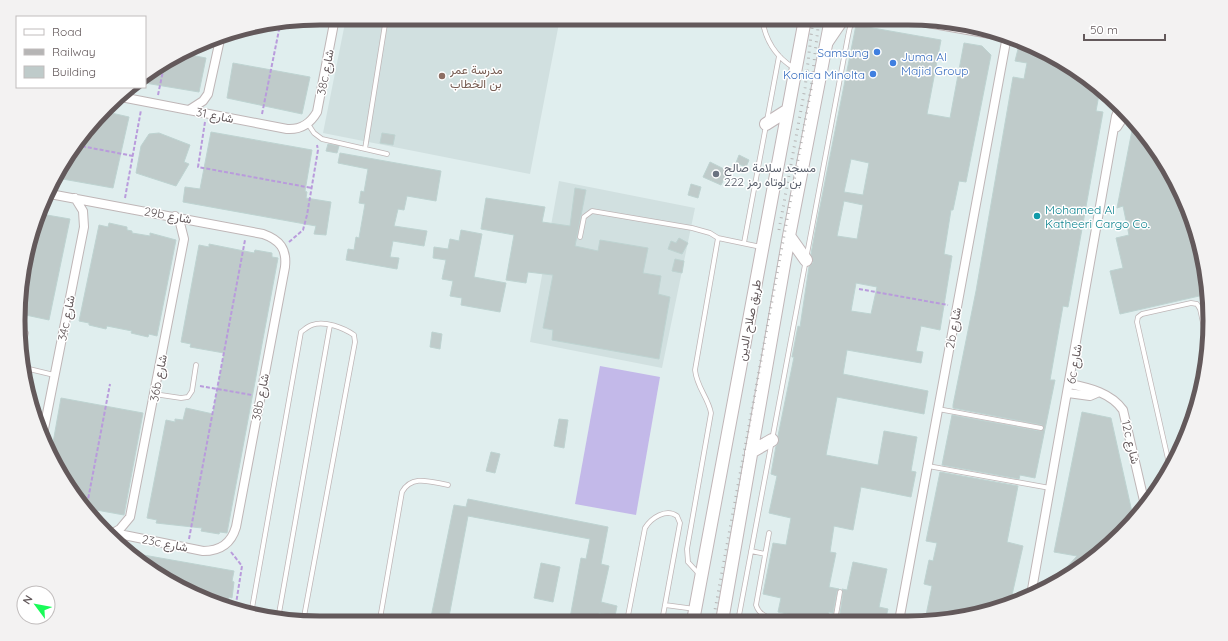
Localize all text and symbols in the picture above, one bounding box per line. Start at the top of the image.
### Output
legend [16,16,146,88]
scale bar [1084,16,1165,42]
text: 50 m [1090,22,1118,37]
text: Road [52,24,82,39]
text: Railway [52,44,96,59]
place label: Samsung [817,45,869,60]
marker: Samsung [872,47,882,57]
street label: 38c شارع [313,48,339,97]
place label: Juma Al Majid Group [901,49,969,78]
marker: Juma Al Majid Group [888,58,898,68]
place label: مدرسة عمر بن الخطاب [449,62,503,92]
text: Building [52,64,96,79]
place label: Konica Minolta [783,67,865,82]
marker: Konica Minolta [868,69,878,79]
marker: مدرسة عمر بن الخطاب [437,71,447,81]
street label: شارع 31 [194,104,235,128]
place label: مسجد سلامة صالح بن لوتاه رمز 222 [724,160,816,190]
marker: مسجد سلامة صالح بن لوتاه رمز 222 [711,169,721,179]
place label: Mohamed Al Katheeri Cargo Co. [1045,202,1150,231]
street label: 29b شارع [143,203,193,229]
marker: Mohamed Al Katheeri Cargo Co. [1032,211,1042,221]
street label: طريق صلاح الدين [734,278,766,362]
street label: 34c شارع [54,294,80,343]
street label: 2b شارع [942,306,966,350]
street label: 6c شارع [1063,343,1087,385]
street label: 36b شارع [146,353,172,403]
street label: 38b شارع [248,372,274,422]
street label: 12c شارع [1117,419,1143,466]
street label: 23c شارع [140,531,189,557]
north arrow [16,585,56,625]
text: N [19,593,36,607]

